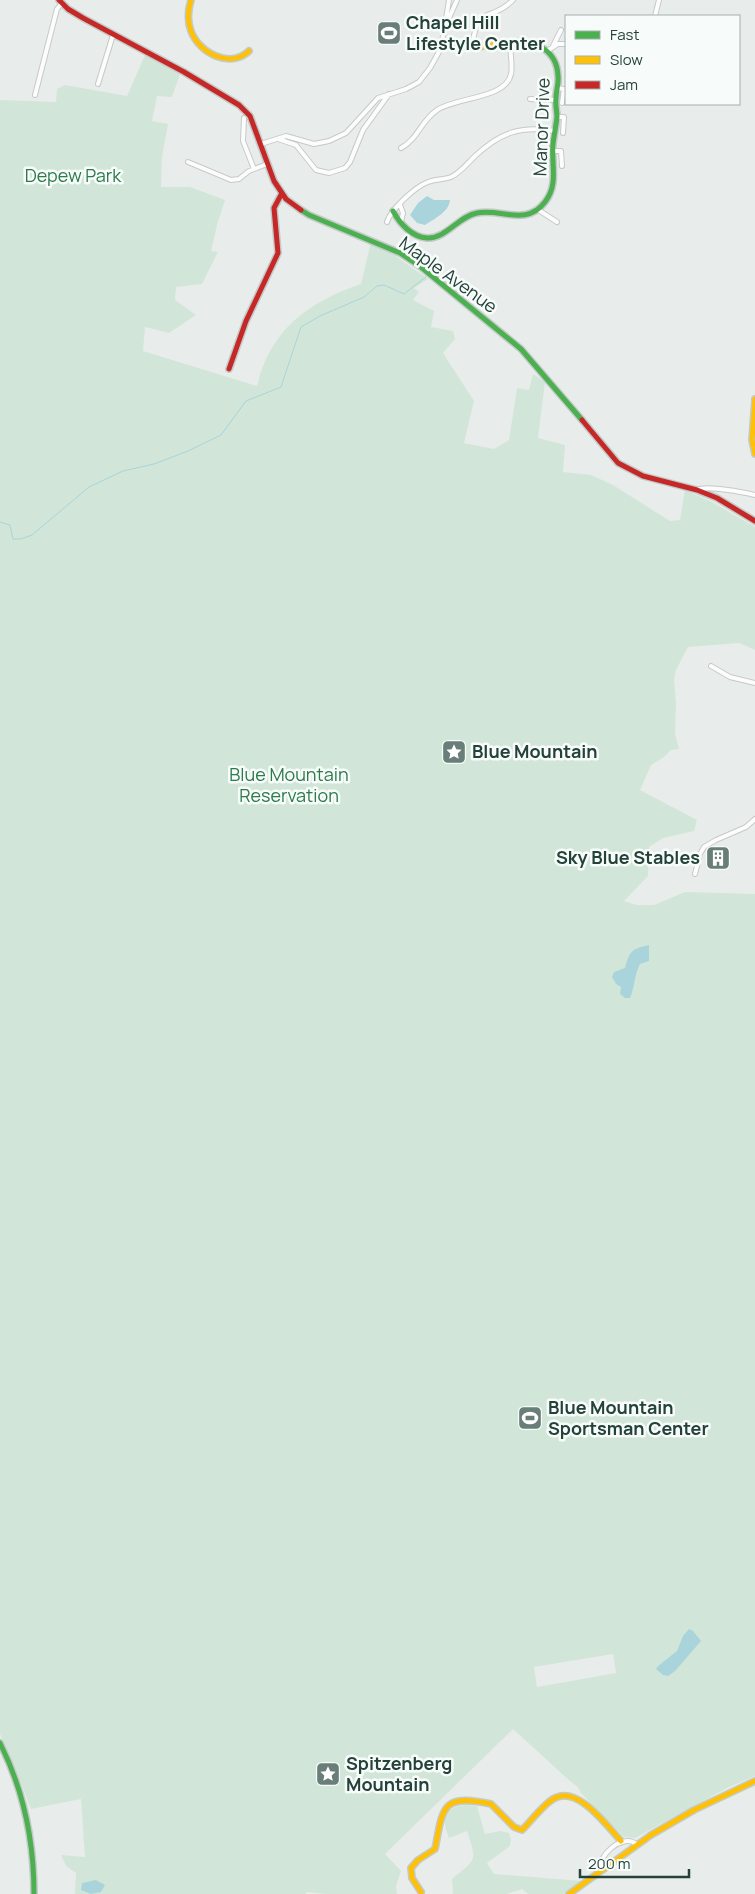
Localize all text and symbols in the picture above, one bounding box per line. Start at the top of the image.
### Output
place label: Chapel Hill Lifestyle Center [406,10,545,55]
legend [565,15,740,105]
sports icon: Chapel Hill Lifestyle Center [376,20,402,46]
text: Fast [610,24,639,45]
text: Slow [610,49,643,70]
text: Jam [610,74,638,95]
street label: Manor Drive [527,77,555,177]
park label: Depew Park [25,163,122,187]
street label: Maple Avenue [395,230,502,318]
place icon: Blue Mountain [441,739,467,765]
place label: Blue Mountain [472,739,598,763]
park label: Blue Mountain Reservation [229,762,349,807]
place label: Sky Blue Stables [556,845,700,869]
building icon: Sky Blue Stables [705,845,731,871]
place label: Blue Mountain Sportsman Center [548,1395,709,1440]
sports icon: Blue Mountain Sportsman Center [517,1405,543,1431]
place label: Spitzenberg Mountain [346,1751,452,1796]
place icon: Spitzenberg Mountain [315,1761,341,1787]
scale bar [580,1846,689,1878]
text: 200 m [588,1853,631,1874]

